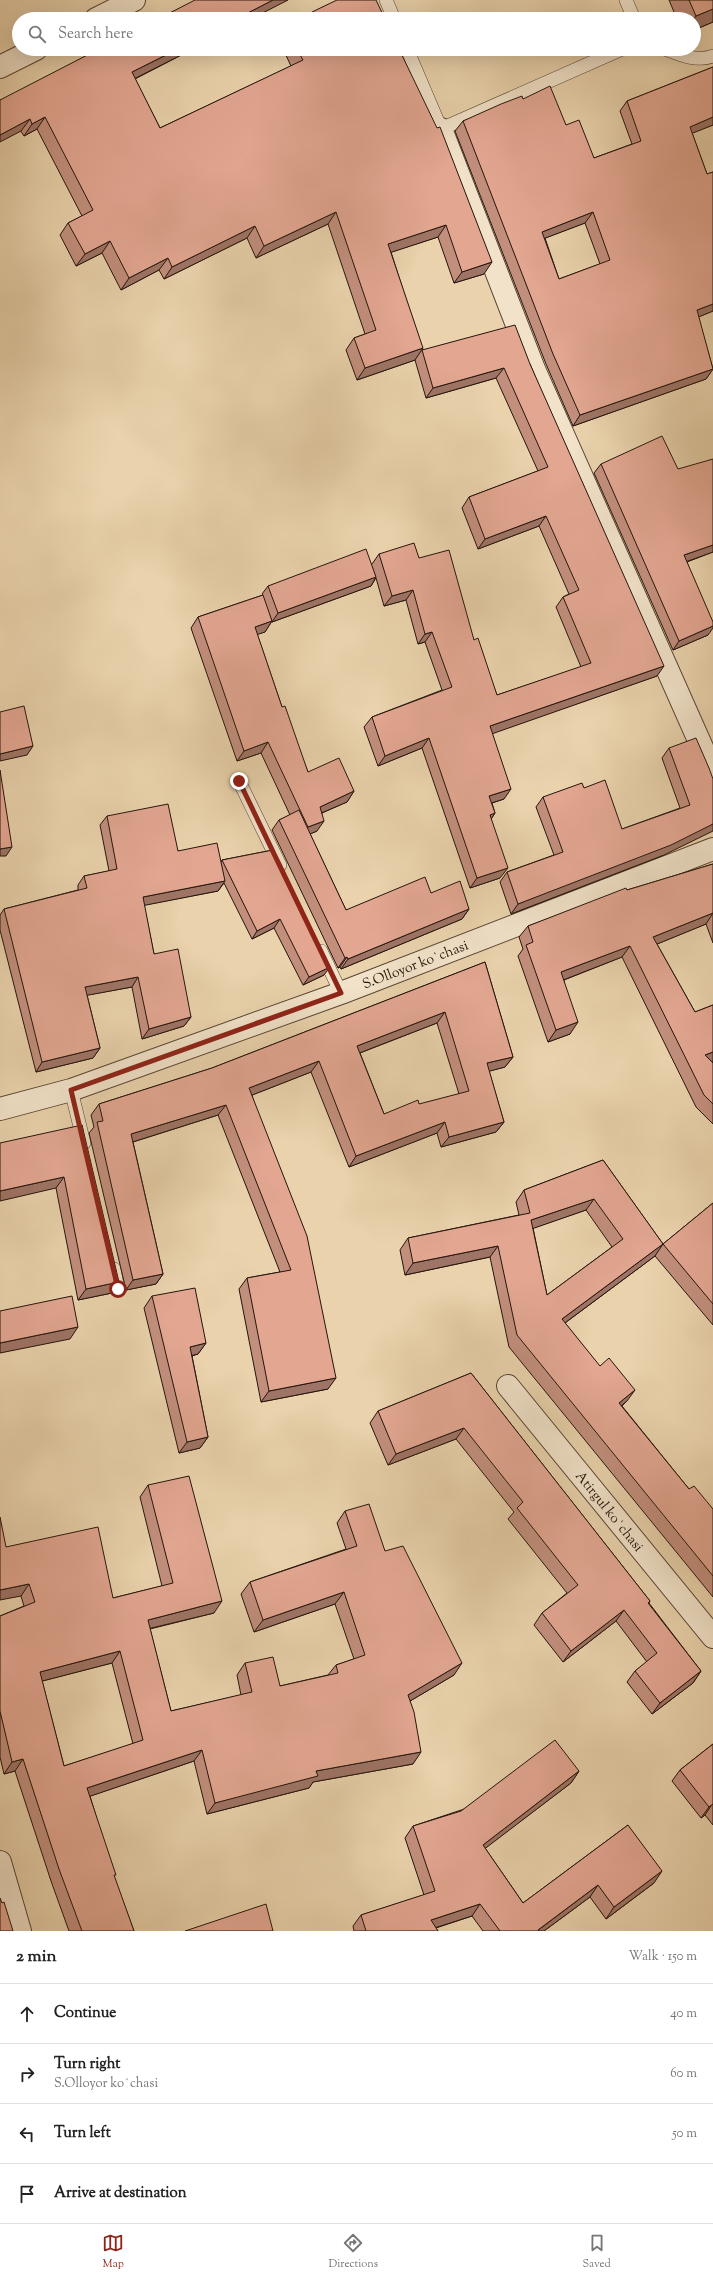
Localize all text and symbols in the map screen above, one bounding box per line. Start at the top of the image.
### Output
search box [12,12,701,56]
icon: search [26,23,48,45]
text: Search here [58,24,133,45]
route end [230,772,248,790]
street label: S.Olloyor koʻchasi [360,936,472,995]
route start [109,1280,127,1298]
street label: Atirgul koʻchasi [570,1468,647,1557]
text: 2 min [16,1945,57,1969]
text: Walk · 150 m [628,1948,697,1966]
icon: ahead [16,2003,38,2025]
text: Continue [54,2003,116,2024]
text: 40 m [670,2005,697,2023]
text: Turn right [54,2054,120,2075]
icon: right [16,2063,38,2085]
text: 60 m [670,2065,697,2083]
text: S.Olloyor koʻchasi [54,2075,158,2093]
icon: left [16,2123,38,2145]
text: Turn left [54,2123,111,2144]
text: 50 m [672,2125,697,2143]
icon: arrive [16,2183,38,2205]
text: Arrive at destination [54,2183,187,2204]
tab: Map [102,2232,124,2272]
tab: Directions [329,2232,378,2272]
tab: Saved [583,2232,611,2272]

